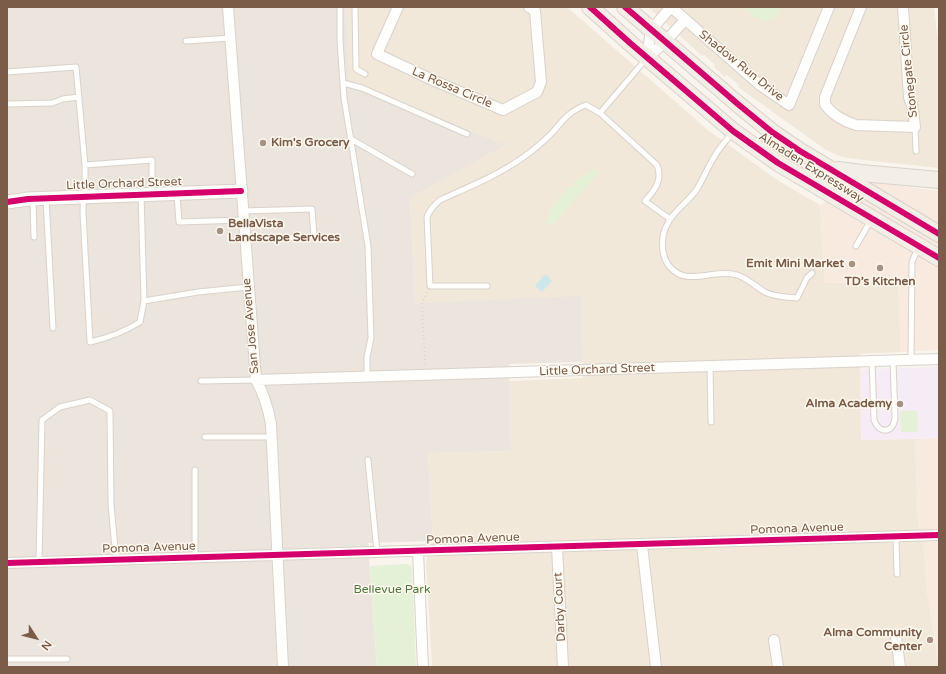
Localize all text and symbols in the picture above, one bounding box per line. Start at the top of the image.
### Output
street label: Stonegate Circle [897,24,921,118]
street label: Shadow Run Drive [696,27,786,105]
street label: La Rossa Circle [410,65,494,111]
street label: Almaden Expressway [756,130,866,206]
place label: Kim's Grocery [271,136,350,150]
marker: Kim's Grocery [258,138,268,148]
street label: Little Orchard Street [66,175,182,193]
place label: BellaVista Landscape Services [228,217,340,245]
marker: BellaVista Landscape Services [215,226,225,236]
place label: Emit Mini Market [746,257,844,271]
marker: Emit Mini Market [847,259,857,269]
marker: TD’s Kitchen [875,263,885,273]
place label: TD’s Kitchen [844,275,916,289]
street label: San Jose Avenue [240,278,262,374]
street label: Little Orchard Street [539,361,655,379]
place label: Alma Academy [806,397,892,411]
marker: Alma Academy [895,399,905,409]
street label: Pomona Avenue [750,520,844,538]
street label: Pomona Avenue [426,530,520,548]
street label: Pomona Avenue [102,539,196,557]
street label: Darby Court [551,572,569,642]
park label: Bellevue Park [354,583,430,597]
north arrow [16,618,56,658]
place label: Alma Community Center [823,626,922,654]
marker: Alma Community Center [925,635,935,645]
text: N [38,638,54,653]

